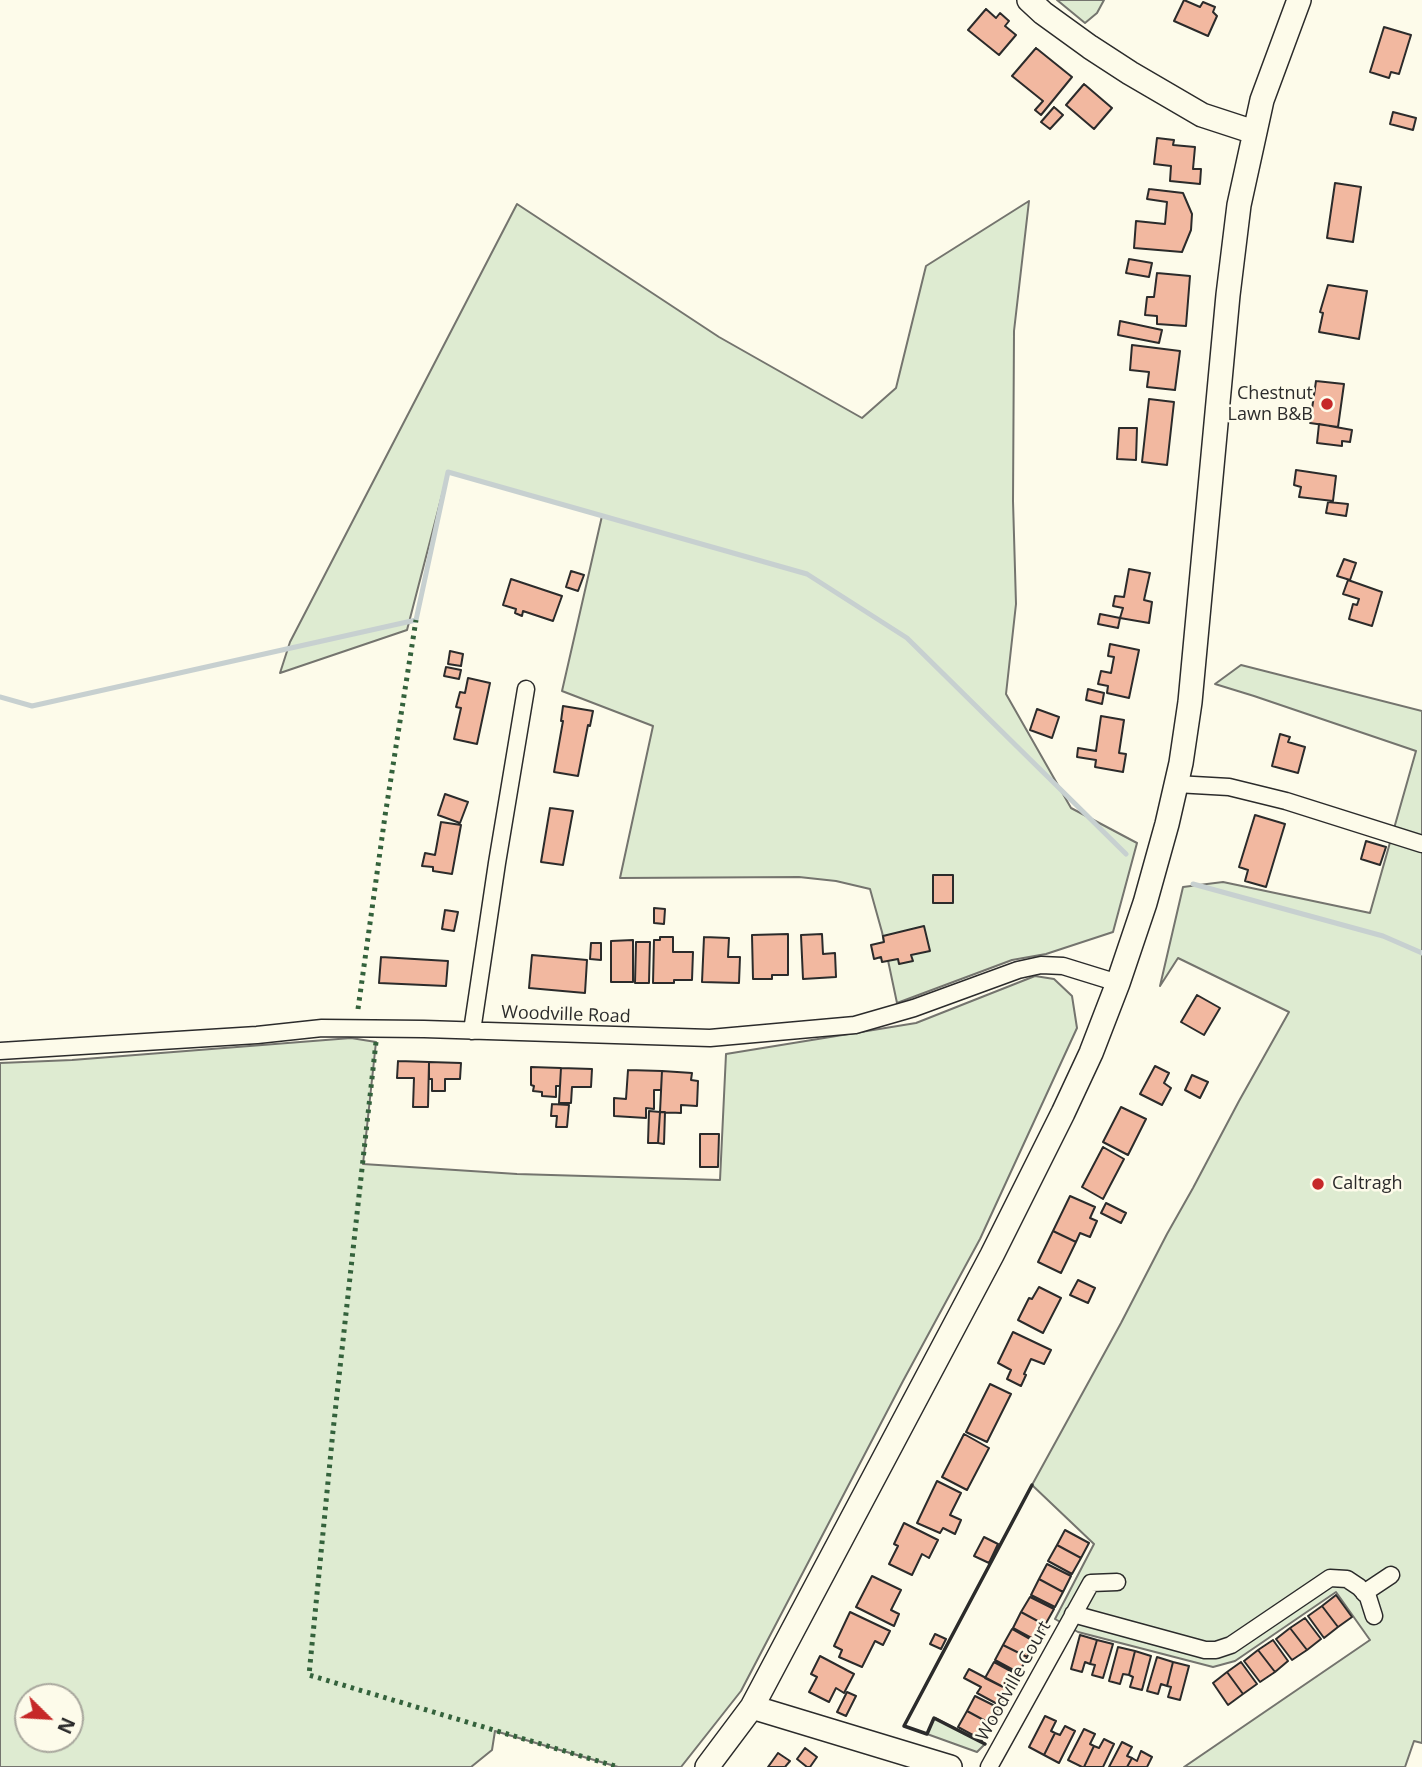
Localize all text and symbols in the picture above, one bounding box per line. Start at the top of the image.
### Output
place label: Chestnut Lawn B&B [1228,383,1313,426]
marker: Chestnut Lawn B&B [1319,396,1335,412]
street label: Woodville Road [501,1002,631,1028]
place label: Caltragh [1332,1173,1402,1195]
marker: Caltragh [1310,1176,1326,1192]
street label: Woodville Court [972,1617,1056,1745]
north arrow [14,1683,84,1753]
text: N [51,1713,81,1738]

